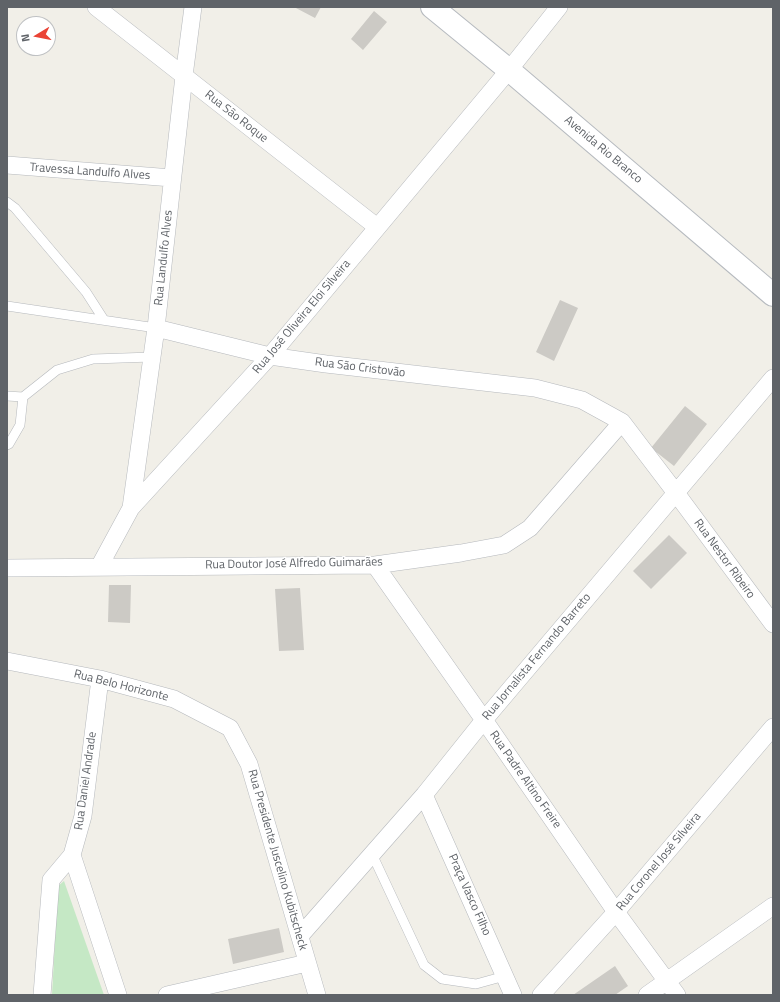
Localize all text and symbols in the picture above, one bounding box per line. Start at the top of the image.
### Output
north arrow [16,16,56,56]
text: N [17,33,34,43]
street label: Rua São Roque [202,88,270,146]
street label: Avenida Rio Branco [561,113,645,187]
street label: Travessa Landulfo Alves [29,161,151,183]
street label: Rua Landulfo Alves [152,209,176,307]
street label: Rua José Oliveira Eloi Silveira [250,257,354,377]
street label: Rua São Cristovão [314,355,406,381]
street label: Rua Nestor Ribeiro [690,516,758,602]
street label: Rua Doutor José Alfredo Guimarães [205,555,383,573]
street label: Rua Jornalista Fernando Barreto [480,591,594,723]
street label: Rua Belo Horizonte [72,667,170,705]
street label: Rua Padre Altino Freire [486,729,564,831]
street label: Rua Daniel Andrade [72,731,100,831]
street label: Rua Presidente Juscelino Kubitscheck [244,768,310,952]
street label: Rua Coronel José Silveira [614,810,704,914]
street label: Praça Vasco Filho [445,852,493,938]

